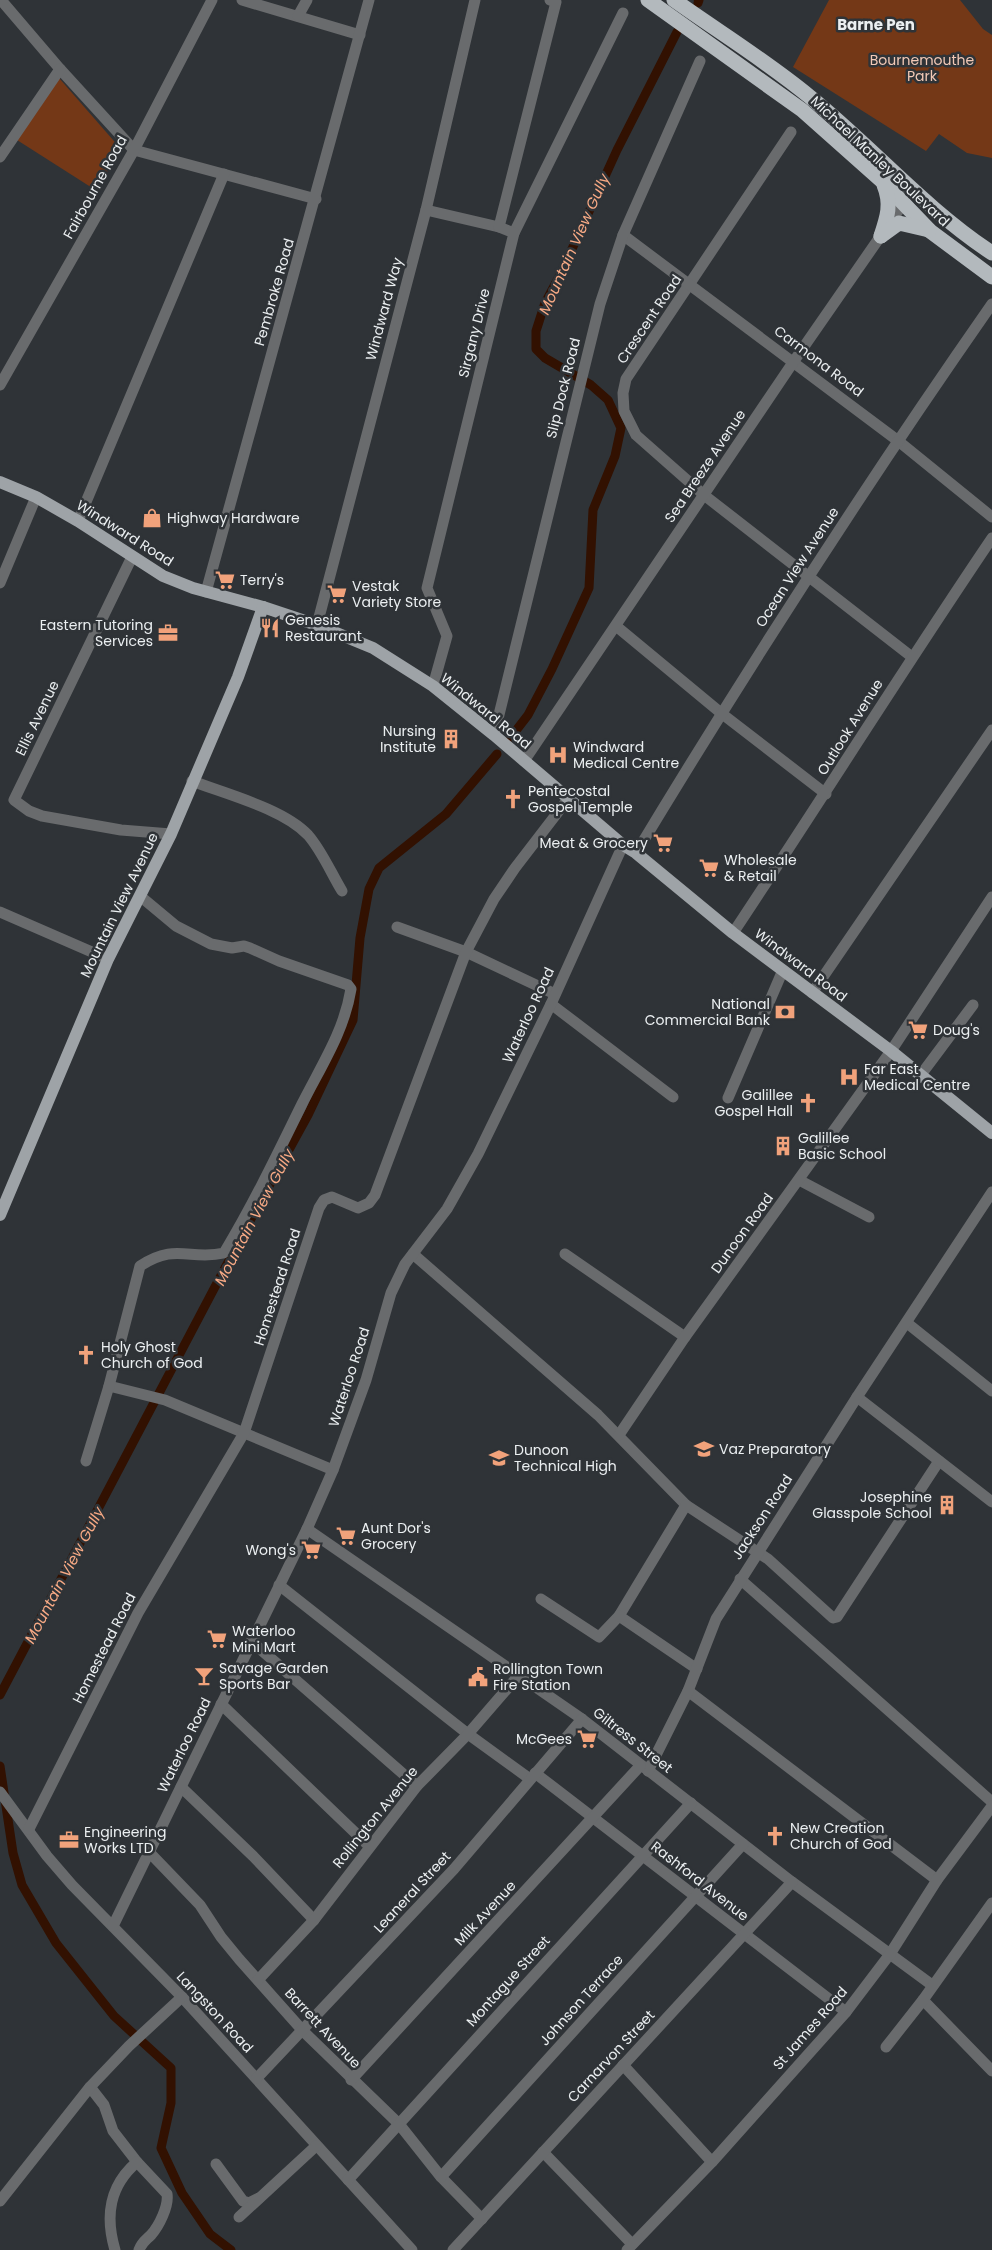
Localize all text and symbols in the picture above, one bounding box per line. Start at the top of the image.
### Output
district label: Barne Pen [837,14,915,35]
park label: Bournemouthe Park [870,50,975,86]
street label: Michael Manley Boulevard [806,91,954,231]
street label: Fairbourne Road [58,132,132,242]
water label: Mountain View Gully [533,170,615,318]
street label: Pembroke Road [249,236,299,348]
street label: Windward Way [361,255,407,363]
street label: Crescent Road [612,271,686,367]
street label: Sirgany Drive [453,286,495,380]
street label: Carmona Road [770,321,868,401]
street label: Slip Dock Road [541,336,585,440]
street label: Sea Breeze Avenue [660,405,751,527]
street label: Windward Road [73,495,177,571]
street label: Ocean View Avenue [751,503,844,631]
shop icon: Highway Hardware [141,507,163,529]
place label: Highway Hardware [167,508,300,528]
supermarket icon: Terry's [214,569,236,591]
place label: Terry's [240,570,284,590]
place label: Vestak Variety Store [352,576,441,612]
supermarket icon: Vestak Variety Store [326,583,348,605]
place label: Genesis Restaurant [285,610,362,646]
place label: Eastern Tutoring Services [40,615,153,651]
restaurant icon: Genesis Restaurant [259,617,281,639]
office icon: Eastern Tutoring Services [157,622,179,644]
street label: Windward Road [436,668,536,754]
street label: Outlook Avenue [812,675,888,779]
street label: Ellis Avenue [10,677,64,759]
place label: Nursing Institute [380,721,436,757]
building icon: Nursing Institute [440,728,462,750]
place label: Windward Medical Centre [573,737,680,773]
hospital icon: Windward Medical Centre [547,744,569,766]
place label: Pentecostal Gospel Temple [528,781,633,817]
church icon: Pentecostal Gospel Temple [502,788,524,810]
street label: Mountain View Avenue [75,829,163,981]
supermarket icon: Meat & Grocery [652,832,674,854]
place label: Meat & Grocery [540,833,648,853]
place label: Wholesale & Retail [724,850,797,886]
supermarket icon: Wholesale & Retail [698,857,720,879]
street label: Windward Road [751,924,851,1006]
street label: Waterloo Road [497,964,559,1066]
place label: National Commercial Bank [645,994,771,1030]
bank icon: National Commercial Bank [774,1001,796,1023]
supermarket icon: Doug's [907,1019,929,1041]
place label: Doug's [933,1020,980,1040]
place label: Far East Medical Centre [864,1059,971,1095]
hospital icon: Far East Medical Centre [838,1066,860,1088]
place label: Galillee Gospel Hall [714,1085,793,1121]
church icon: Galillee Gospel Hall [797,1092,819,1114]
place label: Galillee Basic School [798,1128,886,1164]
building icon: Galillee Basic School [772,1135,794,1157]
water label: Mountain View Gully [209,1144,299,1289]
street label: Dunoon Road [706,1189,778,1277]
street label: Homestead Road [249,1226,305,1348]
street label: Waterloo Road [323,1325,375,1429]
place label: Holy Ghost Church of God [101,1337,203,1373]
church icon: Holy Ghost Church of God [75,1344,97,1366]
school or university icon: Vaz Preparatory [693,1438,715,1460]
place label: Vaz Preparatory [719,1439,831,1459]
place label: Dunoon Technical High [514,1440,617,1476]
school or university icon: Dunoon Technical High [488,1447,510,1469]
street label: Jackson Road [727,1470,797,1564]
place label: Josephine Glasspole School [812,1487,932,1523]
building icon: Josephine Glasspole School [936,1494,958,1516]
water label: Mountain View Gully [19,1502,109,1647]
place label: Aunt Dor's Grocery [361,1518,431,1554]
supermarket icon: Aunt Dor's Grocery [335,1525,357,1547]
supermarket icon: Wong's [300,1539,322,1561]
place label: Wong's [245,1540,296,1560]
street label: Homestead Road [67,1589,141,1707]
place label: Waterloo Mini Mart [232,1621,296,1657]
supermarket icon: Waterloo Mini Mart [206,1628,228,1650]
place label: Savage Garden Sports Bar [219,1658,329,1694]
place label: Rollington Town Fire Station [493,1659,603,1695]
bar icon: Savage Garden Sports Bar [193,1665,215,1687]
public building icon: Rollington Town Fire Station [467,1666,489,1688]
street label: Waterloo Road [152,1694,216,1796]
street label: Giltress Street [589,1703,677,1777]
supermarket icon: McGees [576,1728,598,1750]
place label: McGees [516,1729,572,1749]
street label: Rollington Avenue [328,1762,422,1872]
place label: New Creation Church of God [790,1818,892,1854]
place label: Engineering Works LTD [84,1822,166,1858]
church icon: New Creation Church of God [764,1825,786,1847]
office icon: Engineering Works LTD [58,1829,80,1851]
street label: Rashford Avenue [647,1837,753,1926]
street label: Leaneral Street [369,1847,455,1937]
street label: Milk Avenue [450,1876,521,1950]
street label: Montague Street [462,1931,554,2031]
street label: Johnson Terrace [535,1950,628,2050]
street label: Langston Road [172,1967,258,2057]
street label: St James Road [768,1982,852,2074]
street label: Barrett Avenue [280,1983,366,2073]
street label: Carnarvon Street [563,2005,659,2107]

